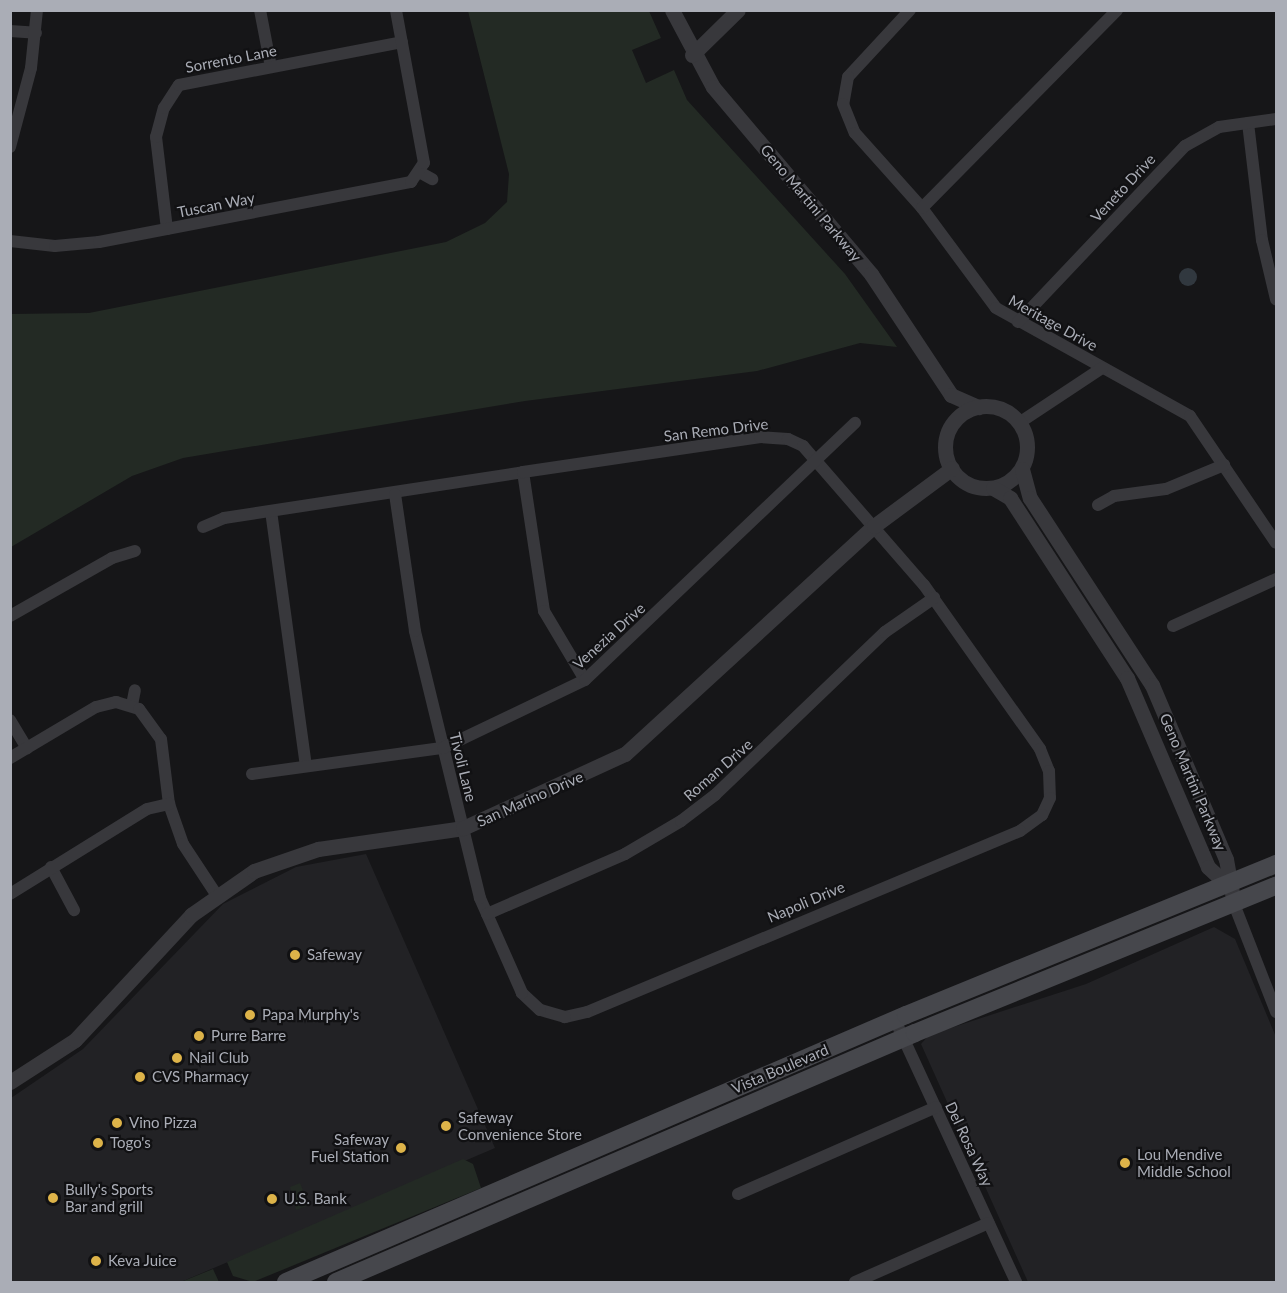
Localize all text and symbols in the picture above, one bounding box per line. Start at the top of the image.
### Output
street label: Sorrento Lane [184,41,278,77]
street label: Geno Martini Parkway [757,141,865,265]
street label: Veneto Drive [1087,150,1159,226]
street label: Tuscan Way [176,189,256,221]
street label: Meritage Drive [1005,291,1101,355]
street label: San Remo Drive [663,415,769,445]
street label: Venezia Drive [569,599,649,673]
street label: Geno Martini Parkway [1156,711,1230,853]
street label: Tivoli Lane [446,730,480,804]
street label: Roman Drive [680,735,756,805]
street label: San Marino Drive [474,768,586,830]
street label: Napoli Drive [765,878,847,926]
place label: Safeway [307,946,362,964]
marker: Safeway [288,948,302,962]
place label: Papa Murphy's [262,1006,359,1024]
marker: Papa Murphy's [243,1008,257,1022]
place label: Purre Barre [211,1027,286,1045]
marker: Purre Barre [192,1029,206,1043]
street label: Vista Boulevard [729,1041,831,1097]
place label: Nail Club [189,1049,249,1067]
marker: Nail Club [170,1051,184,1065]
place label: CVS Pharmacy [152,1068,249,1086]
marker: CVS Pharmacy [133,1070,147,1084]
street label: Del Rosa Way [942,1099,996,1189]
place label: Safeway Convenience Store [458,1108,582,1143]
place label: Vino Pizza [129,1114,197,1132]
marker: Vino Pizza [110,1116,124,1130]
marker: Safeway Convenience Store [439,1119,453,1133]
place label: Safeway Fuel Station [311,1130,389,1165]
place label: Togo's [110,1134,151,1152]
marker: Togo's [91,1136,105,1150]
marker: Safeway Fuel Station [394,1141,408,1155]
place label: Lou Mendive Middle School [1137,1145,1231,1180]
marker: Lou Mendive Middle School [1118,1156,1132,1170]
place label: Bully's Sports Bar and grill [65,1180,153,1215]
place label: U.S. Bank [284,1190,347,1208]
marker: Bully's Sports Bar and grill [46,1191,60,1205]
marker: U.S. Bank [265,1192,279,1206]
place label: Keva Juice [108,1252,177,1270]
marker: Keva Juice [89,1254,103,1268]

